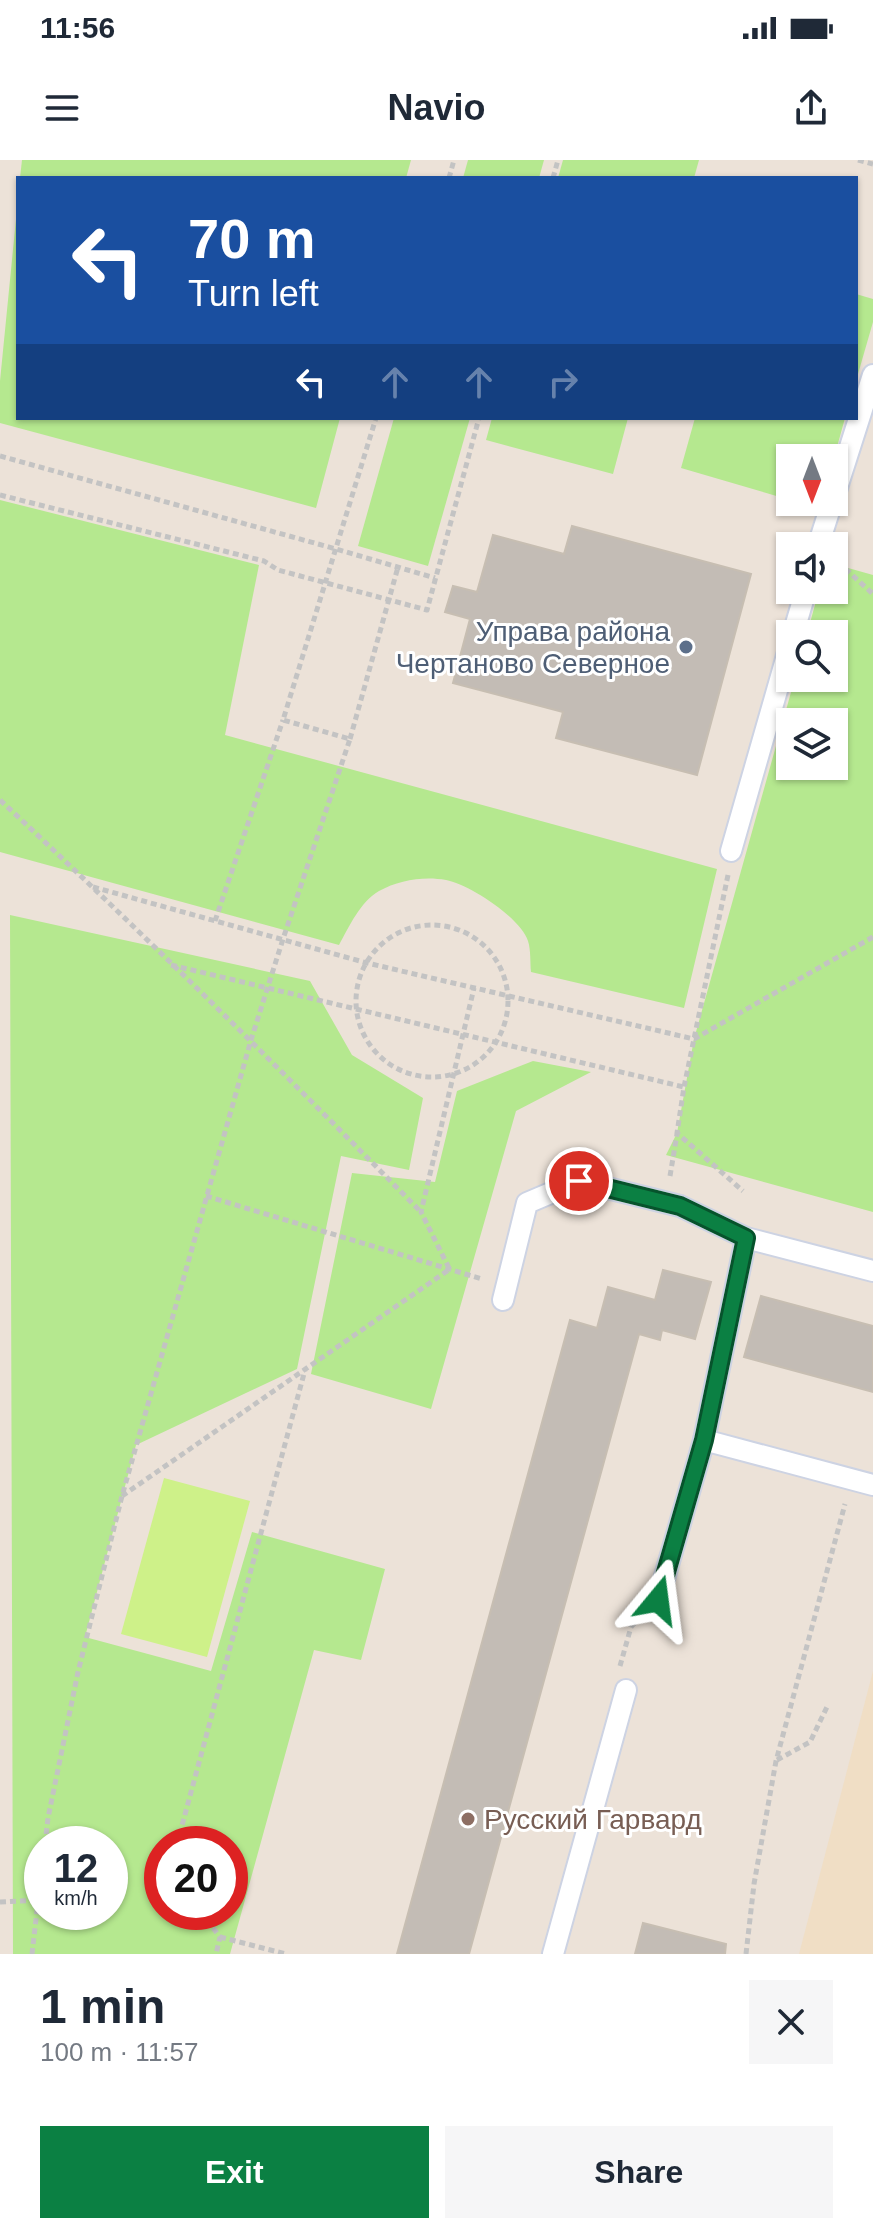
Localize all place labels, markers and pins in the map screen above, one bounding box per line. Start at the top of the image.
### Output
place label: Управа района Чертаново Северное [396,616,670,679]
marker: Управа района Чертаново Северное [677,638,695,656]
pin [545,1147,613,1215]
place label: Русский Гарвард [484,1804,702,1835]
marker: Русский Гарвард [459,1810,477,1828]

